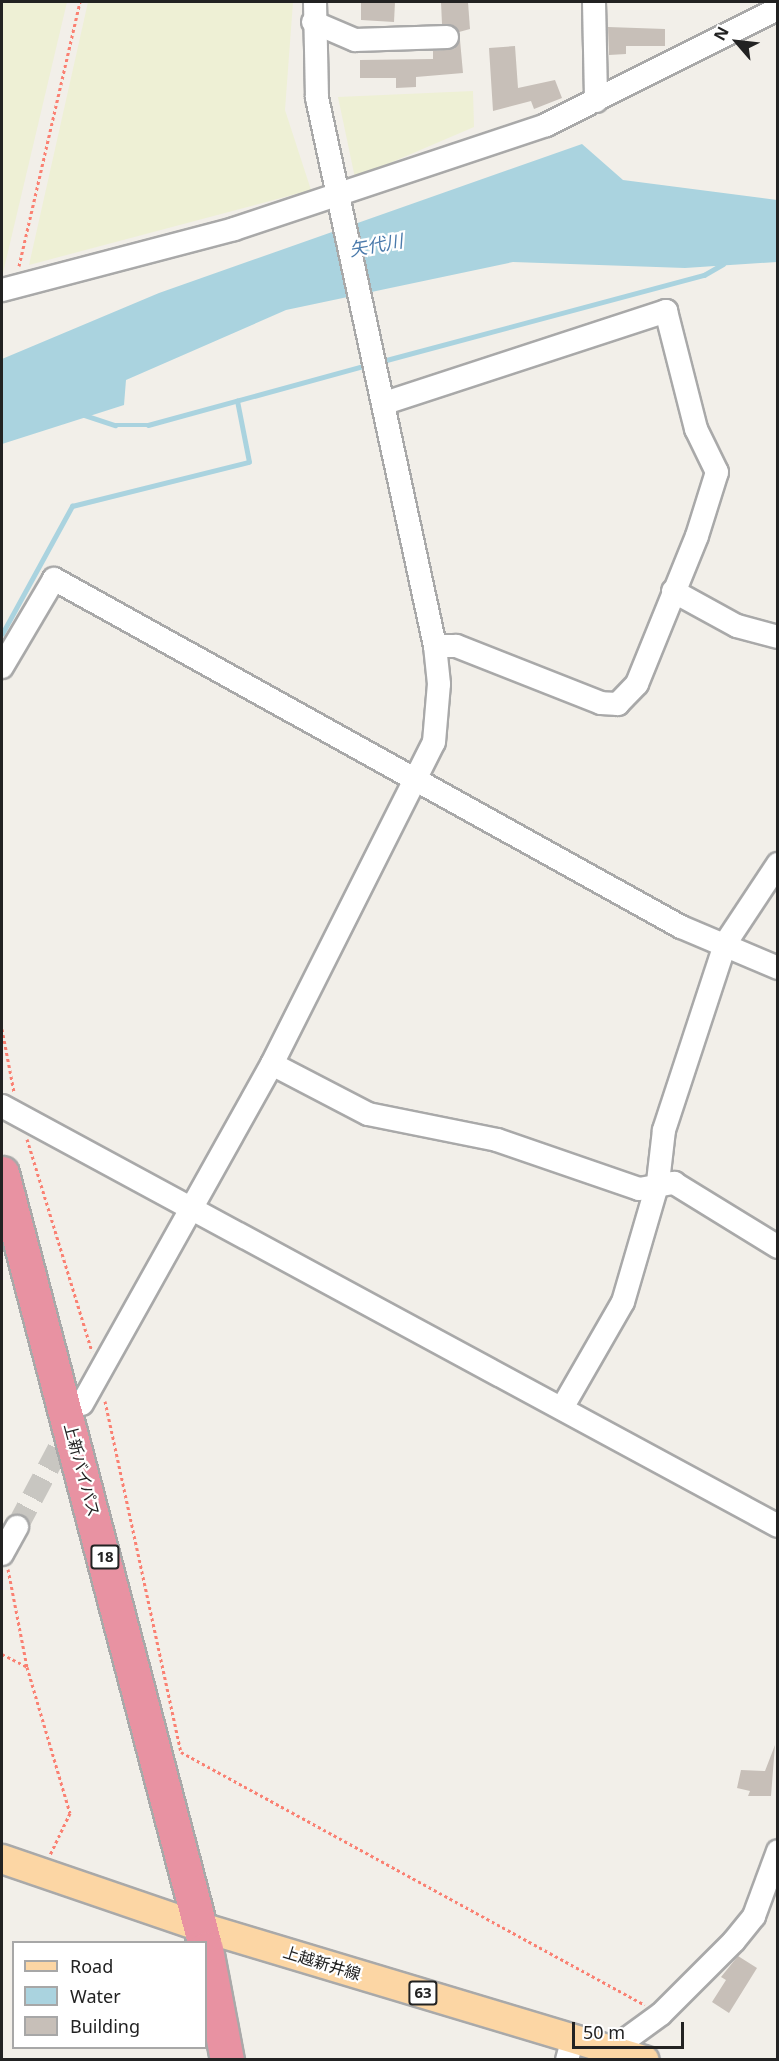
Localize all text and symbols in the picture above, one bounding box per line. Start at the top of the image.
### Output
north arrow [707,12,767,72]
text: N [708,23,734,44]
water label: 矢代川 [348,230,404,260]
street label: 上新バイパス [60,1421,104,1519]
road number: 18 [90,1545,120,1569]
legend [12,1941,207,2049]
street label: 上越新井線 [281,1942,363,1984]
text: Road [70,1954,113,1978]
road number: 63 [408,1981,438,2005]
text: Water [70,1984,121,2008]
scale bar [575,2010,688,2048]
text: Building [70,2014,140,2038]
text: 50 m [583,2020,625,2044]

